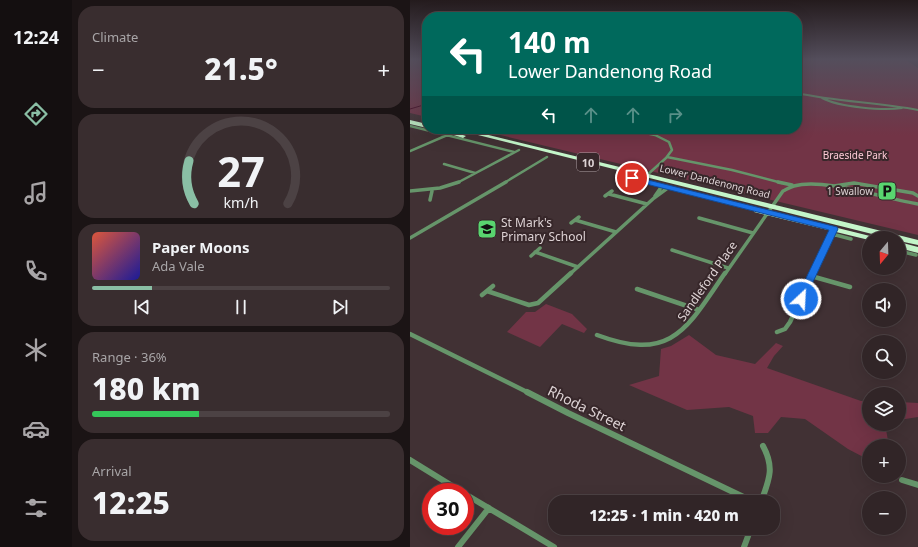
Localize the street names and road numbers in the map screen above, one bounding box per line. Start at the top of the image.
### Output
road number: 10 [577,153,599,171]
street label: Lower Dandenong Road [658,160,772,202]
street label: Sandleford Place [673,237,741,324]
street label: Rhoda Street [545,381,629,435]

